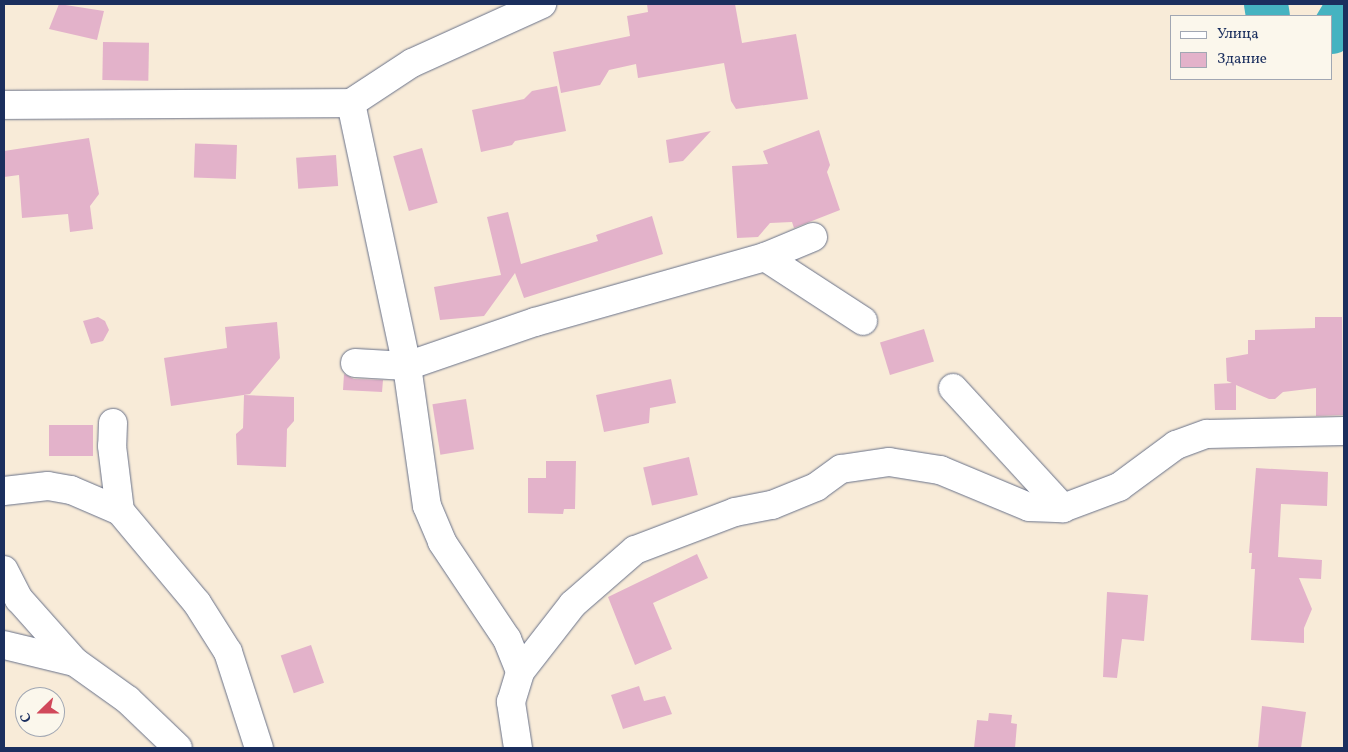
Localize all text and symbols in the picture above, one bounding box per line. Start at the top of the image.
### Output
legend [1170,15,1333,80]
text: Улица [1217,24,1259,45]
text: Здание [1217,49,1267,70]
north arrow [15,687,65,737]
text: С [16,710,37,725]

